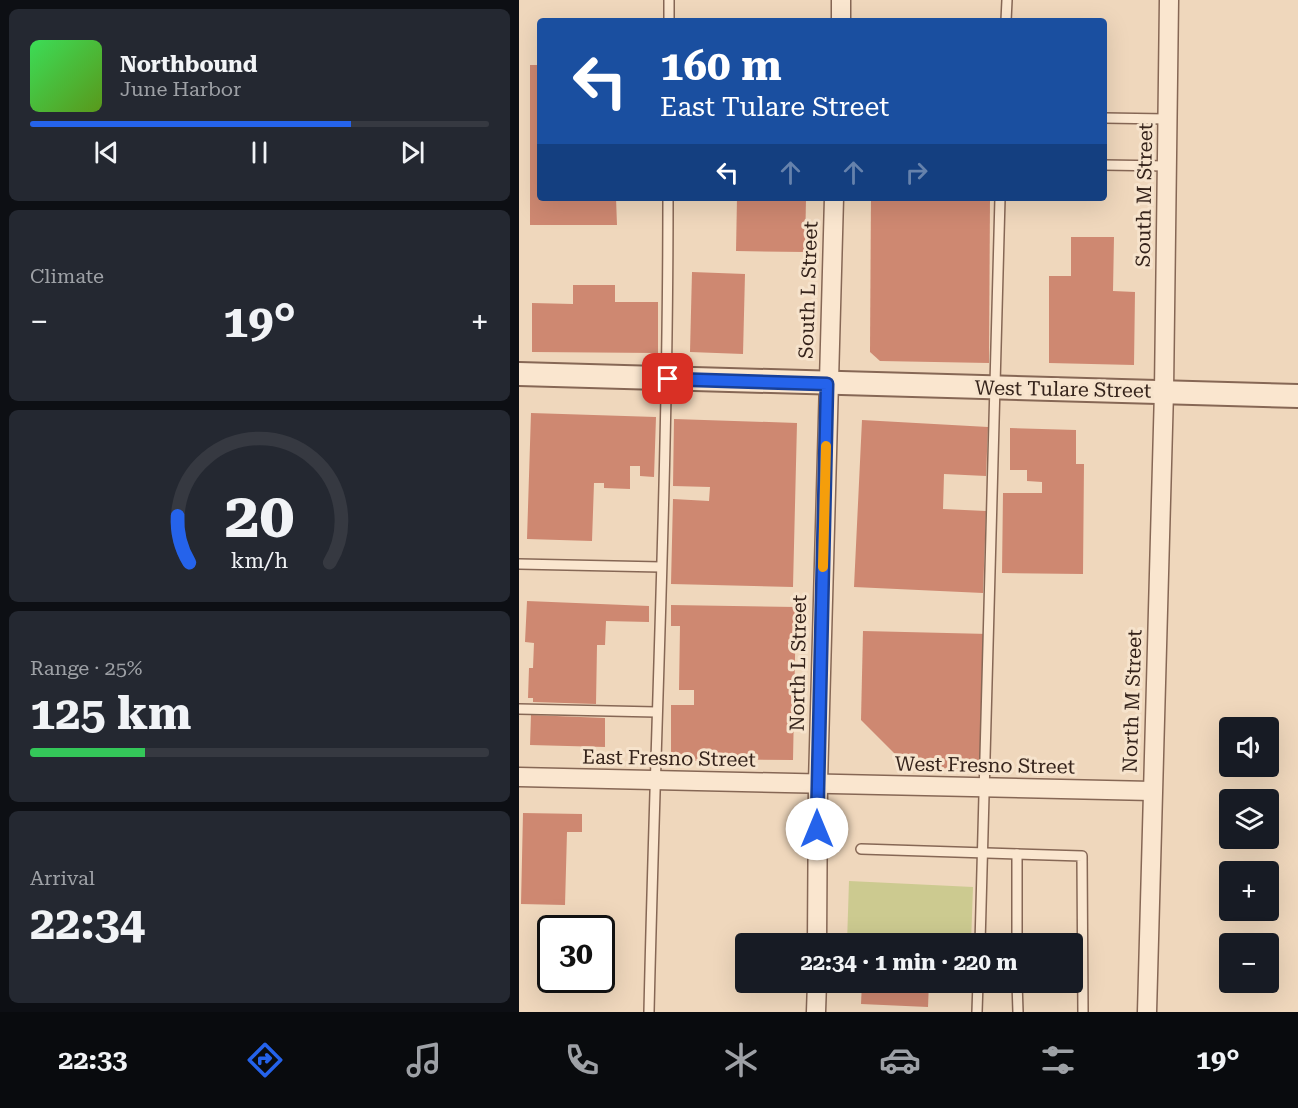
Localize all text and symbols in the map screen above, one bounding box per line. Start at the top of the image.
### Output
text: 160 m [660,41,782,90]
icon: left [561,42,639,120]
text: Northbound [120,52,258,77]
text: June Harbor [120,77,241,101]
text: East Tulare Street [660,91,889,123]
street label: South M Street [1131,122,1157,267]
icon: previous [90,136,123,169]
icon: pause [243,136,276,169]
icon: next [396,136,429,169]
icon: left [711,156,744,189]
icon: ahead [774,156,807,189]
icon: ahead [837,156,870,189]
icon: right [900,156,933,189]
street label: South L Street [794,220,822,359]
text: Climate [30,264,104,288]
text: 19° [223,295,296,348]
text: − [30,302,48,341]
text: + [471,302,489,341]
pin [642,353,693,404]
icon: arrive [651,362,684,395]
street label: West Tulare Street [975,375,1152,403]
text: 20 [225,479,294,552]
text: km/h [231,548,288,573]
street label: North L Street [785,594,811,732]
street label: North M Street [1118,628,1147,773]
text: Range · 25% [30,656,142,680]
text: 125 km [30,687,191,740]
map controls [1219,717,1279,993]
button: sound [1219,717,1279,777]
street label: East Fresno Street [582,744,757,772]
street label: West Fresno Street [895,751,1076,779]
button: layers [1219,789,1279,849]
position arrow [785,797,849,861]
button: + [1219,861,1279,921]
text: Arrival [30,866,95,890]
text: 22:34 [30,897,145,950]
speed limit sign: 30 [537,915,615,993]
button: − [1219,933,1279,993]
text: 22:34 · 1 min · 220 m [800,950,1018,975]
icon: directions [244,1039,286,1081]
icon: music [403,1039,445,1081]
icon: phone [561,1039,603,1081]
icon: climate [720,1039,762,1081]
icon: car [879,1039,921,1081]
icon: filters [1037,1039,1079,1081]
text: 22:33 [58,1044,127,1076]
text: 19° [1196,1044,1240,1076]

